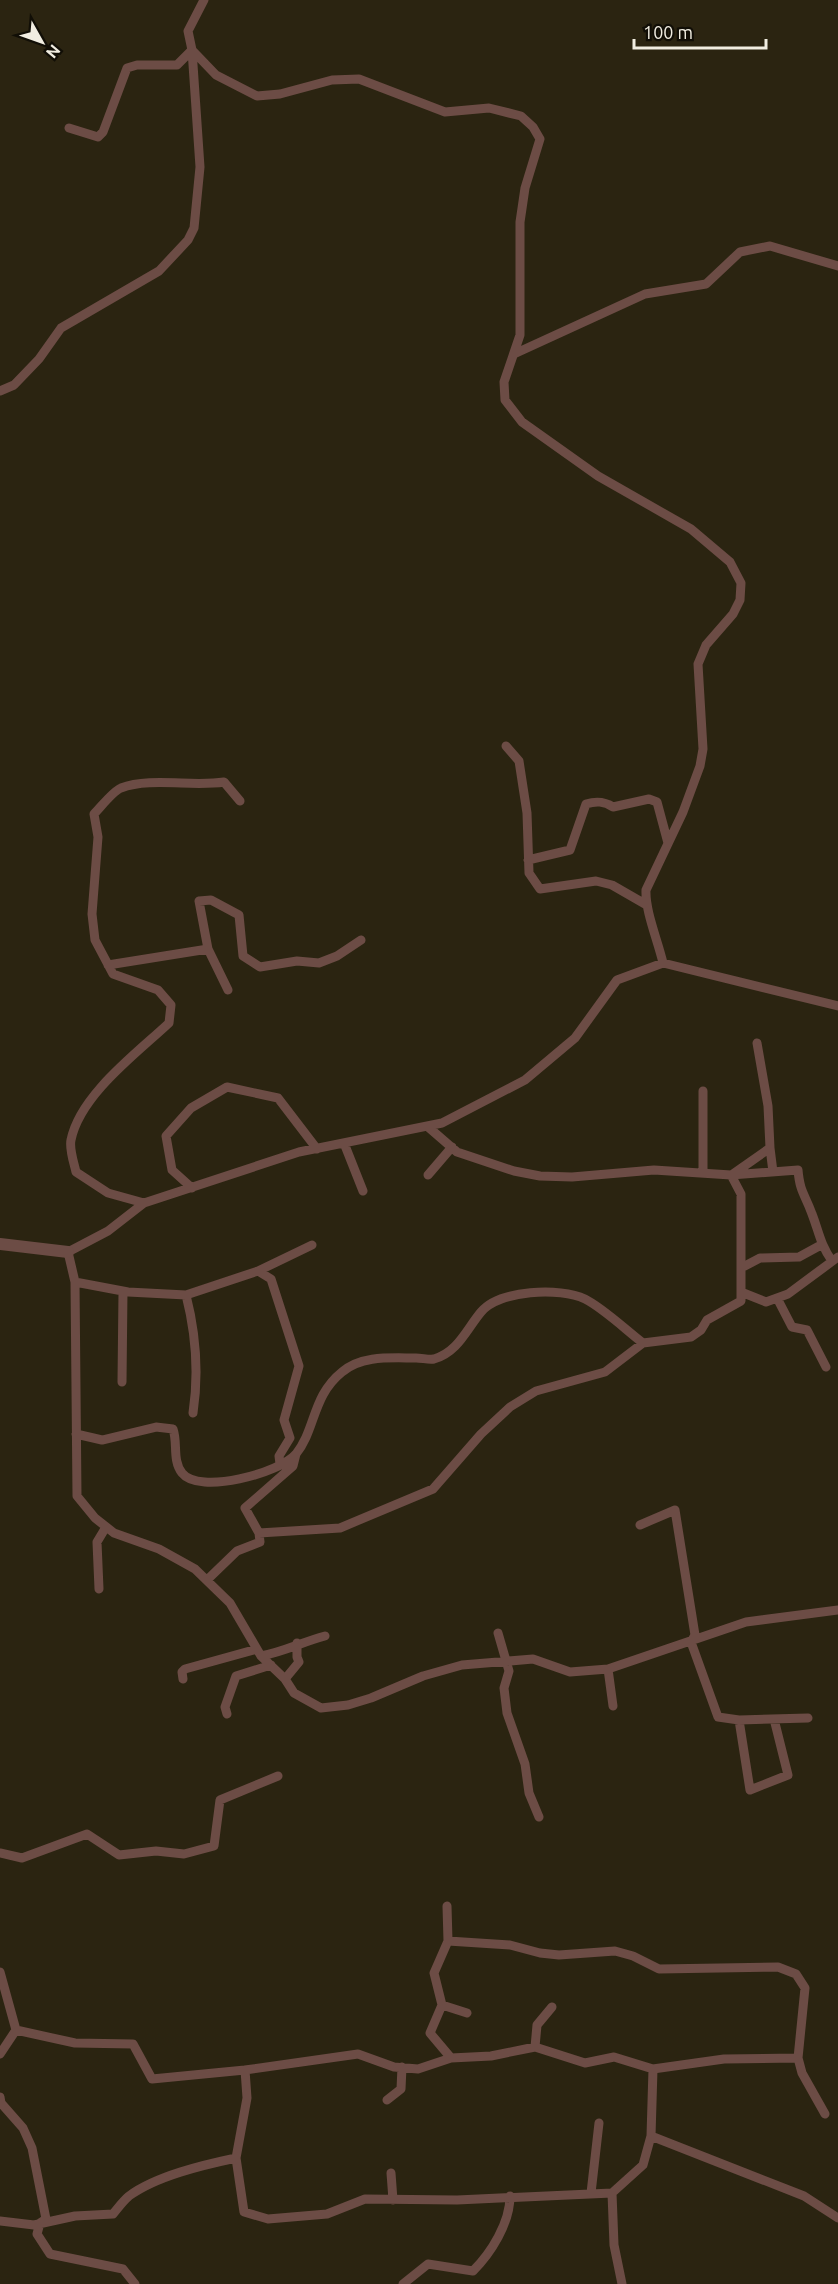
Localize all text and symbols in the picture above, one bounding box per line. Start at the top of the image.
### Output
north arrow [12,12,72,72]
scale bar [634,12,766,50]
text: 100 m [643,22,693,42]
text: N [43,41,64,62]

